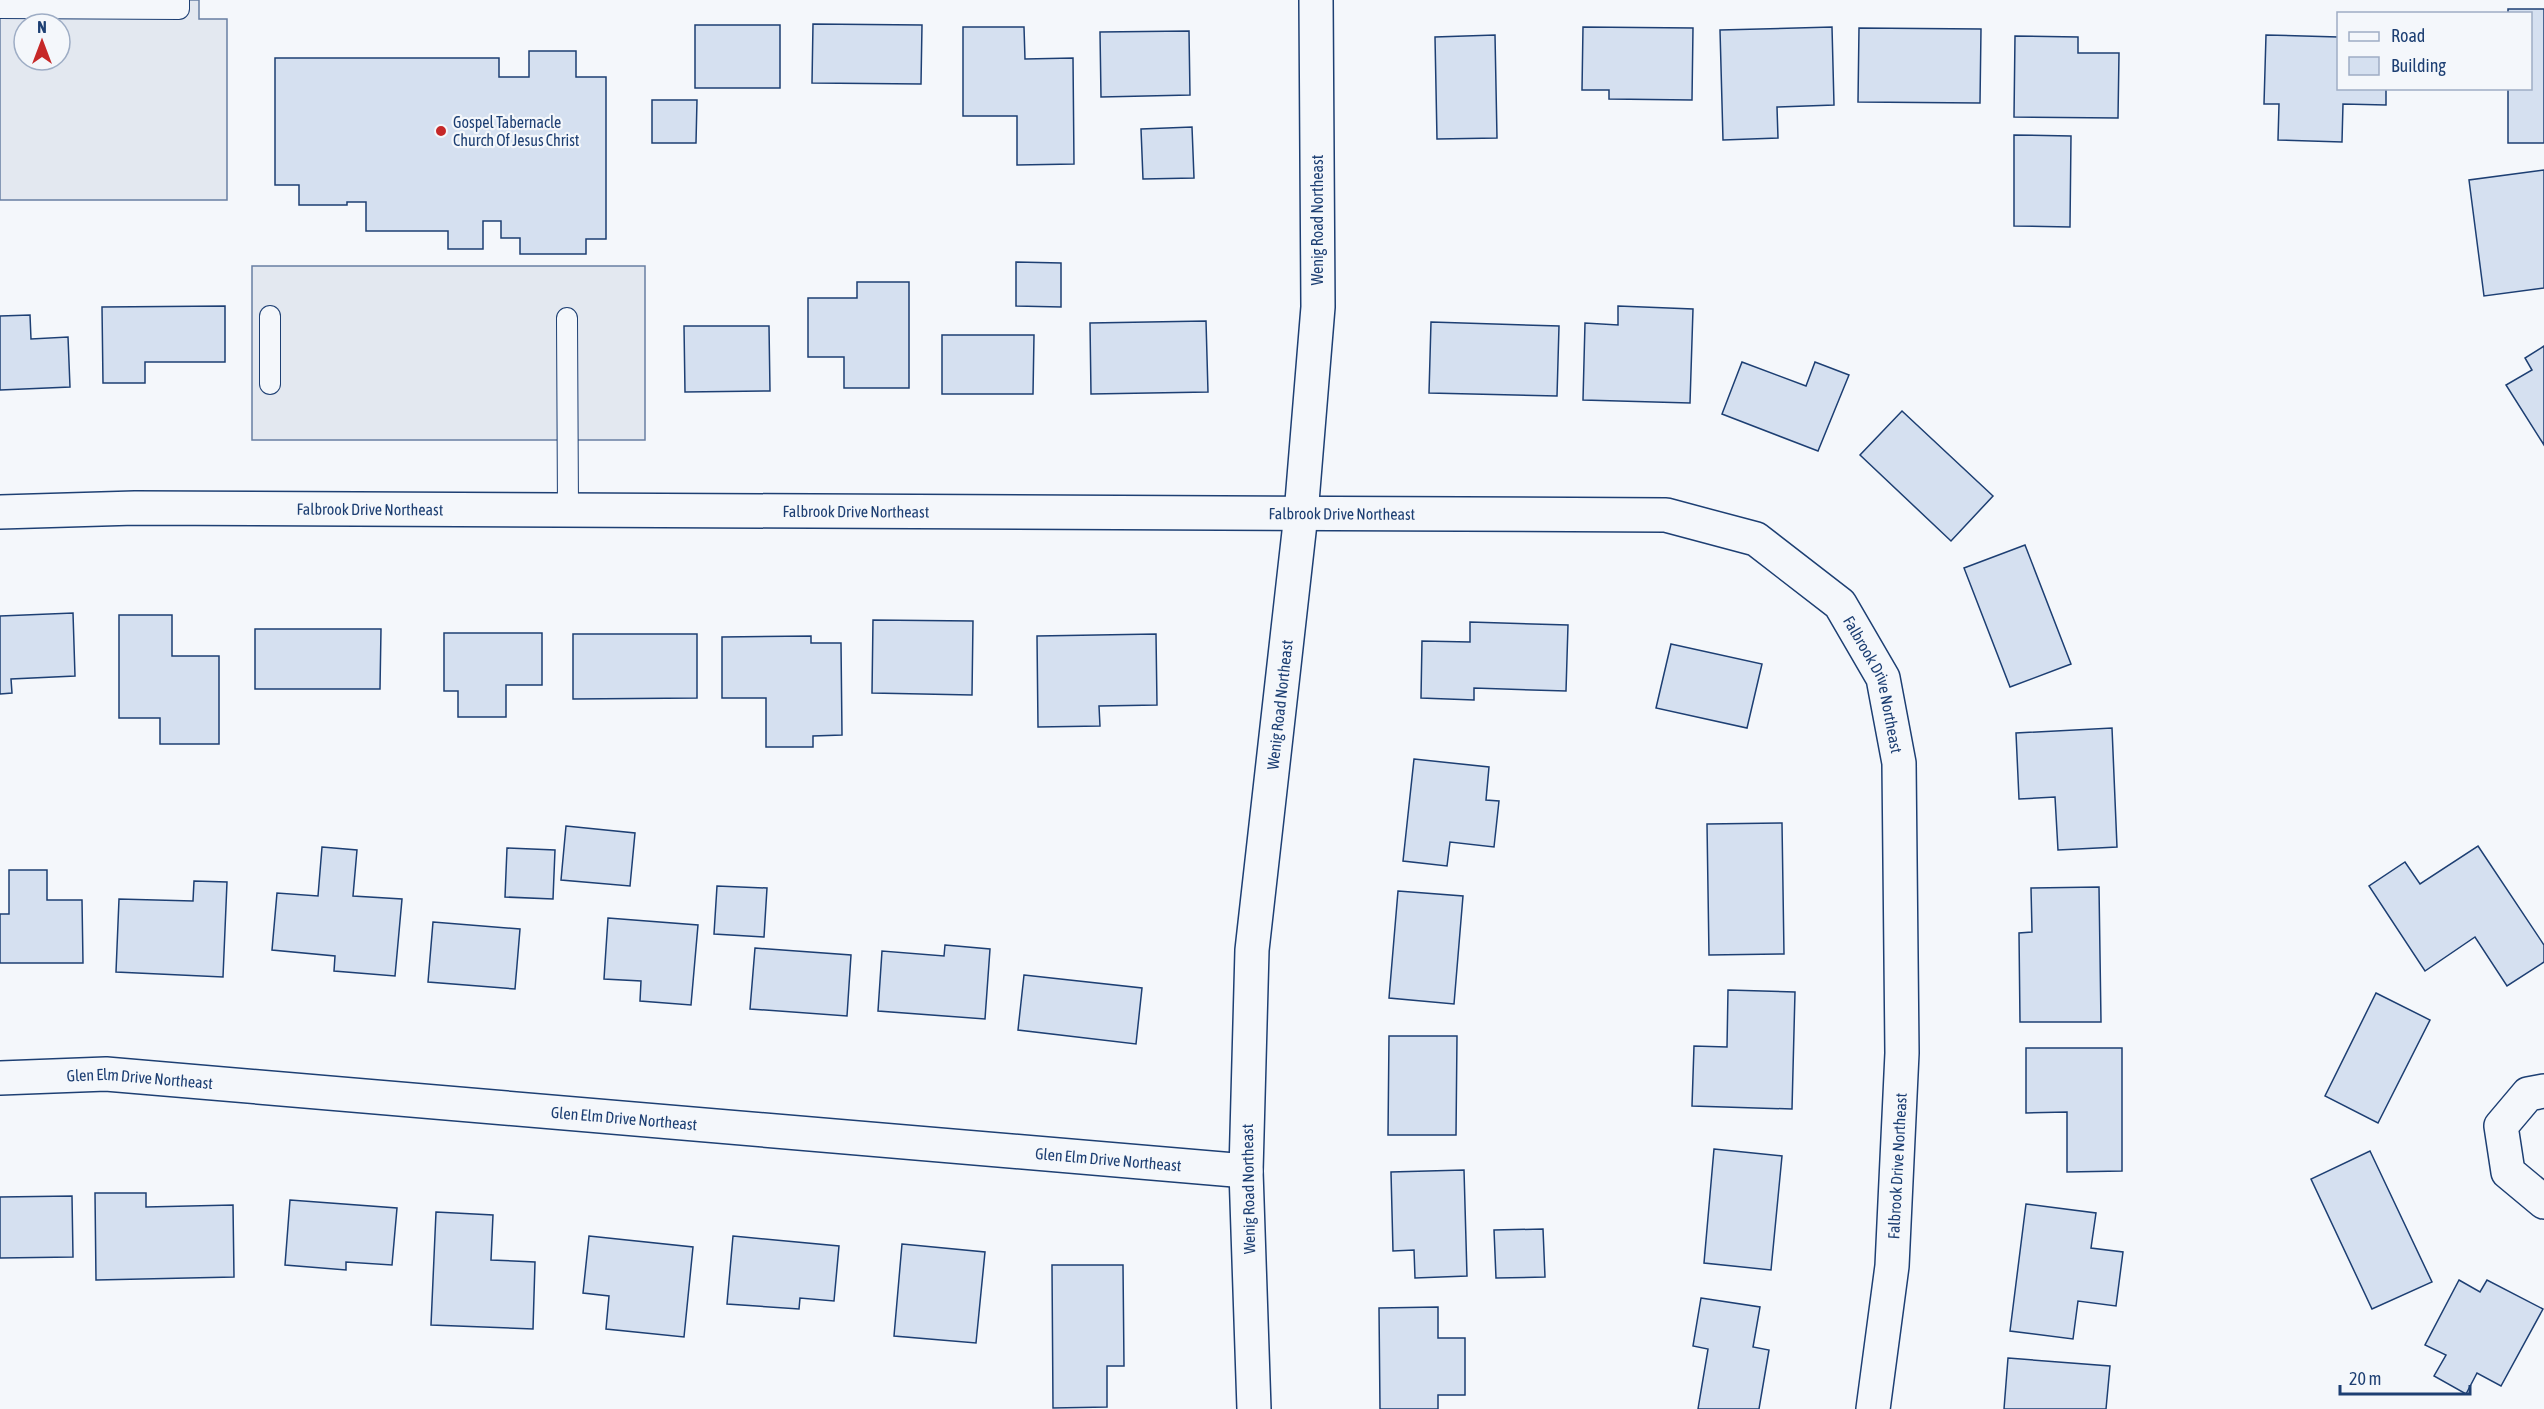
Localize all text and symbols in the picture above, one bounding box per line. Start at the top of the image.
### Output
north arrow [12,12,72,72]
legend [2337,12,2532,90]
text: N [37,18,47,36]
text: Road [2391,25,2425,46]
text: Building [2391,55,2446,76]
place label: Gospel Tabernacle Church Of Jesus Christ [453,113,580,149]
marker: Gospel Tabernacle Church Of Jesus Christ [434,124,448,138]
street label: Wenig Road Northeast [1308,154,1327,285]
street label: Falbrook Drive Northeast [297,500,444,518]
street label: Falbrook Drive Northeast [783,502,930,521]
street label: Falbrook Drive Northeast [1269,504,1416,523]
street label: Falbrook Drive Northeast [1840,613,1906,755]
street label: Wenig Road Northeast [1263,638,1296,771]
street label: Glen Elm Drive Northeast [66,1065,214,1092]
street label: Falbrook Drive Northeast [1884,1092,1910,1240]
street label: Glen Elm Drive Northeast [550,1103,698,1133]
street label: Wenig Road Northeast [1238,1123,1259,1254]
street label: Glen Elm Drive Northeast [1034,1144,1183,1175]
scale bar [2340,1358,2470,1396]
text: 20 m [2349,1368,2381,1389]

